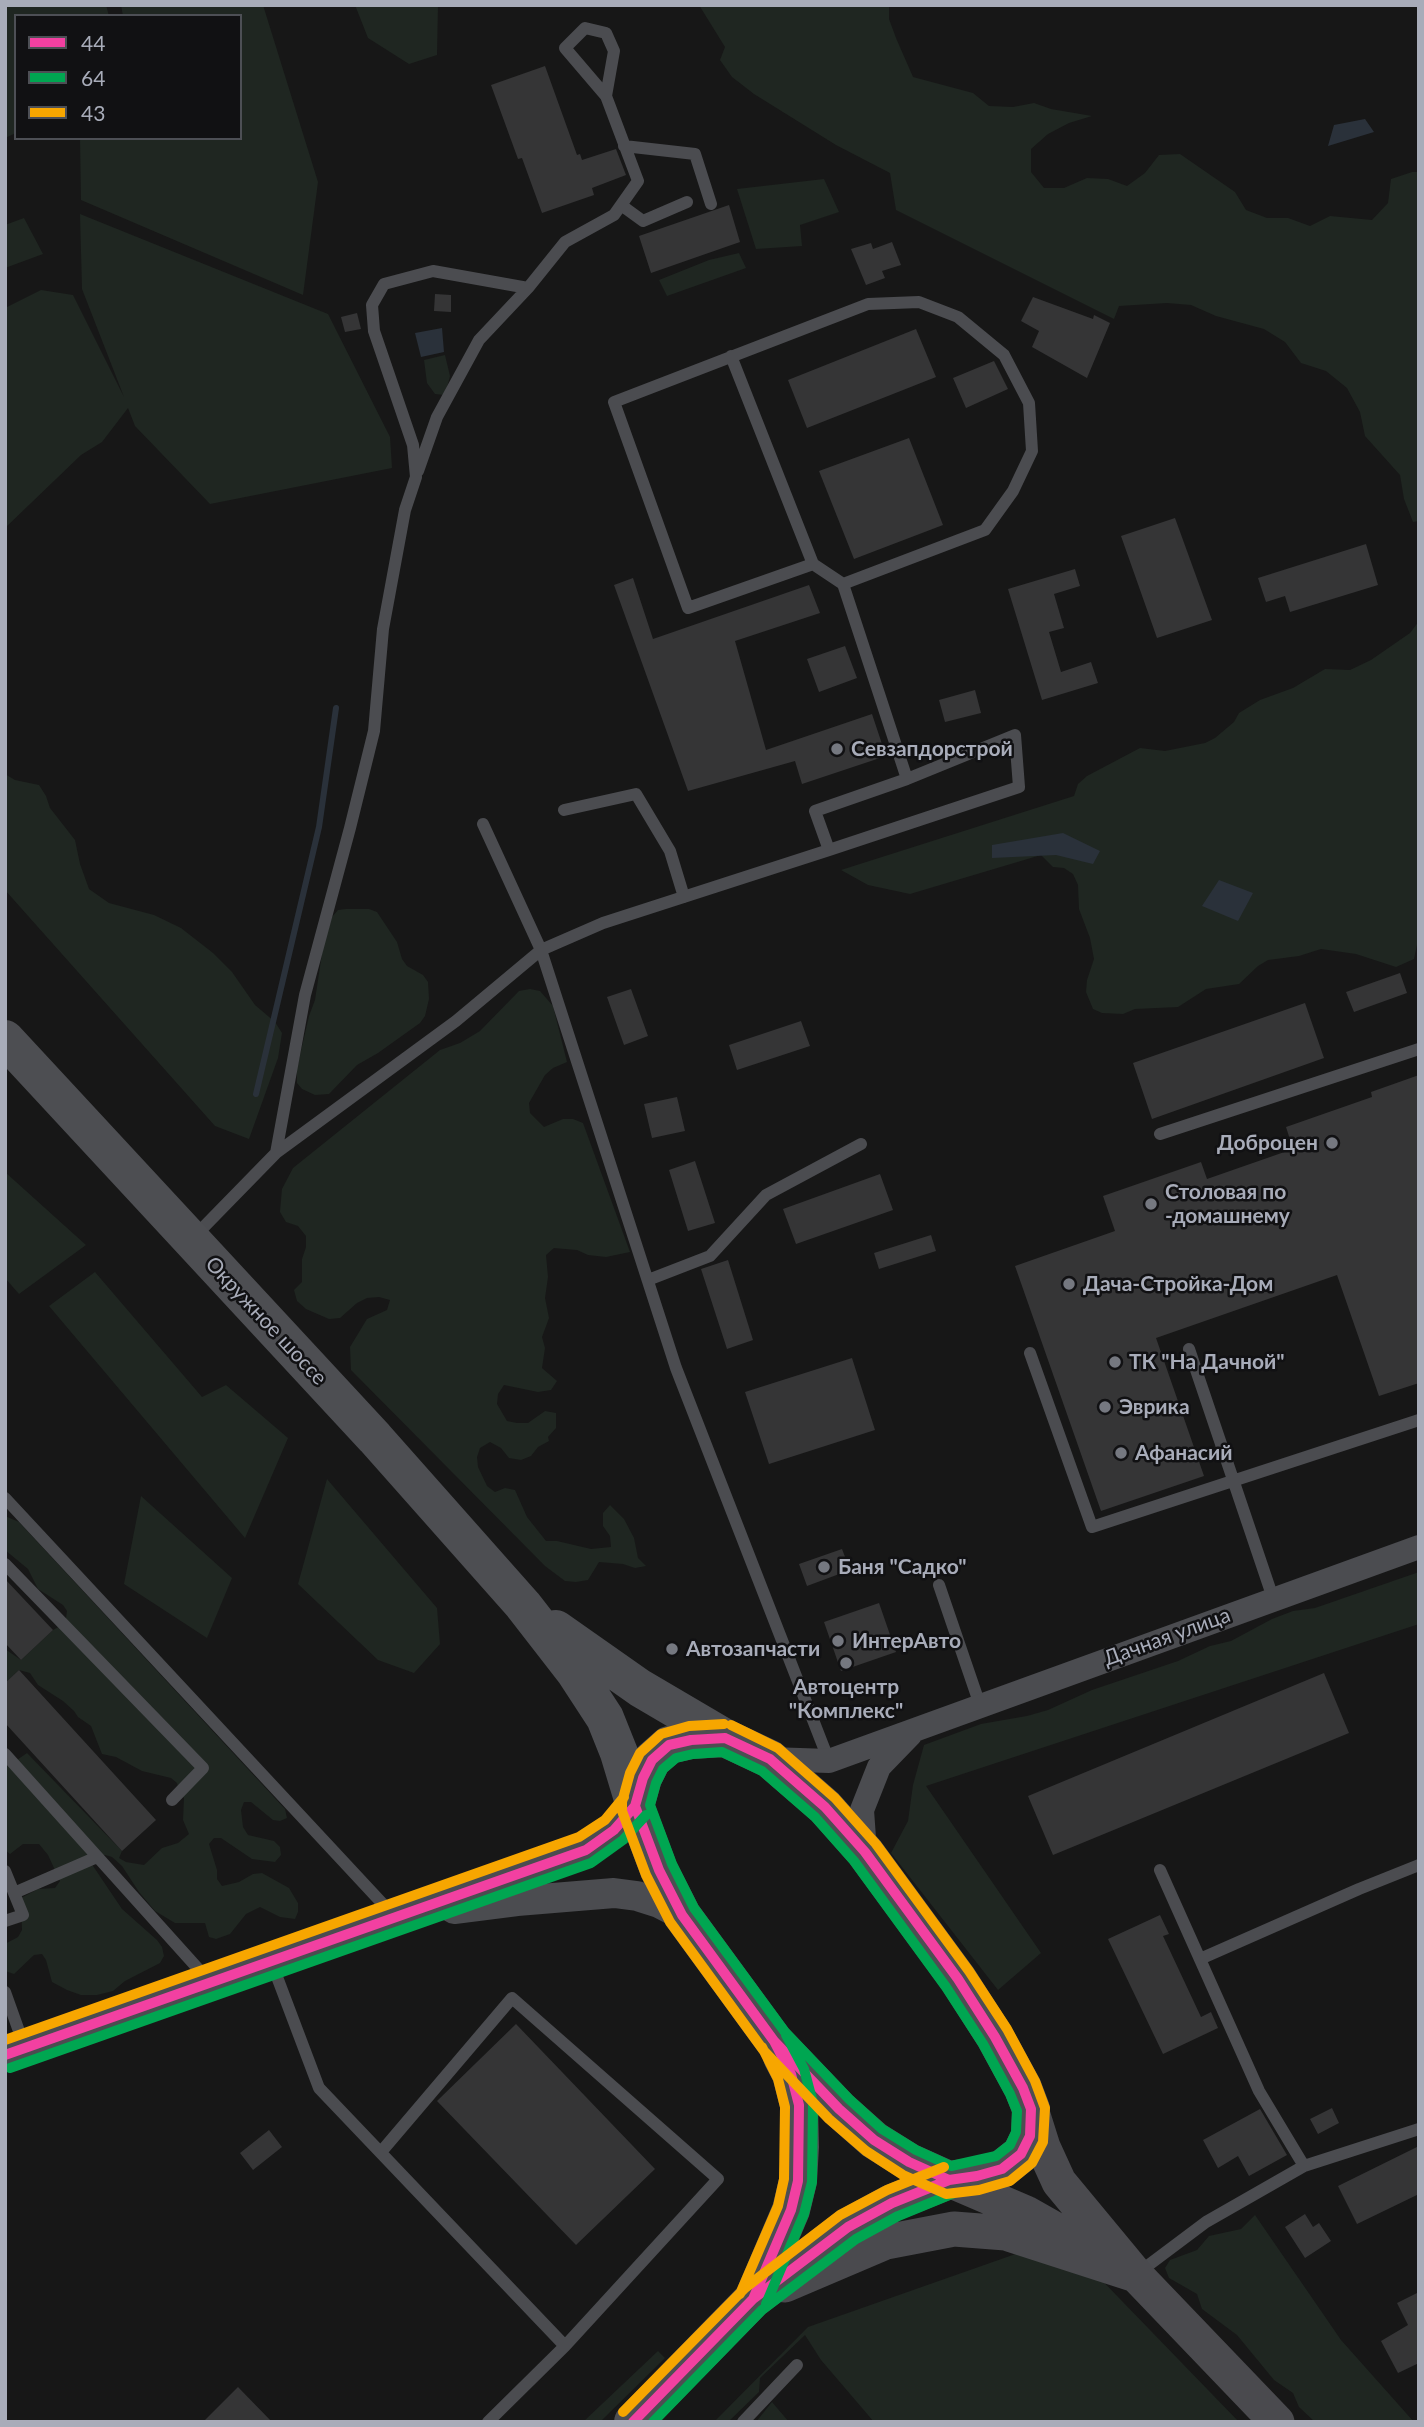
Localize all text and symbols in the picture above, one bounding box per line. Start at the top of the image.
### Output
legend [14,14,242,140]
text: 44 [81,30,105,55]
text: 64 [81,65,105,90]
text: 43 [81,100,105,125]
place label: Севзапдорстрой [851,736,1013,762]
marker: Севзапдорстрой [829,741,845,757]
place label: Доброцен [1217,1130,1318,1156]
marker: Доброцен [1324,1135,1340,1151]
place label: Столовая по -домашнему [1165,1179,1290,1229]
marker: Столовая по -домашнему [1143,1196,1159,1212]
street label: Окружное шоссе [200,1252,332,1390]
place label: Дача-Стройка-Дом [1083,1271,1273,1297]
marker: Дача-Стройка-Дом [1061,1276,1077,1292]
place label: ТК "На Дачной" [1129,1349,1285,1375]
marker: ТК "На Дачной" [1107,1354,1123,1370]
place label: Эврика [1119,1394,1190,1420]
marker: Эврика [1097,1399,1113,1415]
place label: Афанасий [1135,1440,1232,1466]
marker: Афанасий [1113,1445,1129,1461]
place label: Баня "Садко" [838,1554,967,1580]
marker: Баня "Садко" [816,1559,832,1575]
street label: Дачная улица [1100,1602,1234,1672]
place label: ИнтерАвто [852,1628,961,1654]
marker: ИнтерАвто [830,1633,846,1649]
place label: Автозапчасти [686,1636,820,1662]
marker: Автозапчасти [664,1641,680,1657]
marker: Автоцентр "Комплекс" [838,1655,854,1671]
place label: Автоцентр "Комплекс" [789,1674,903,1724]

